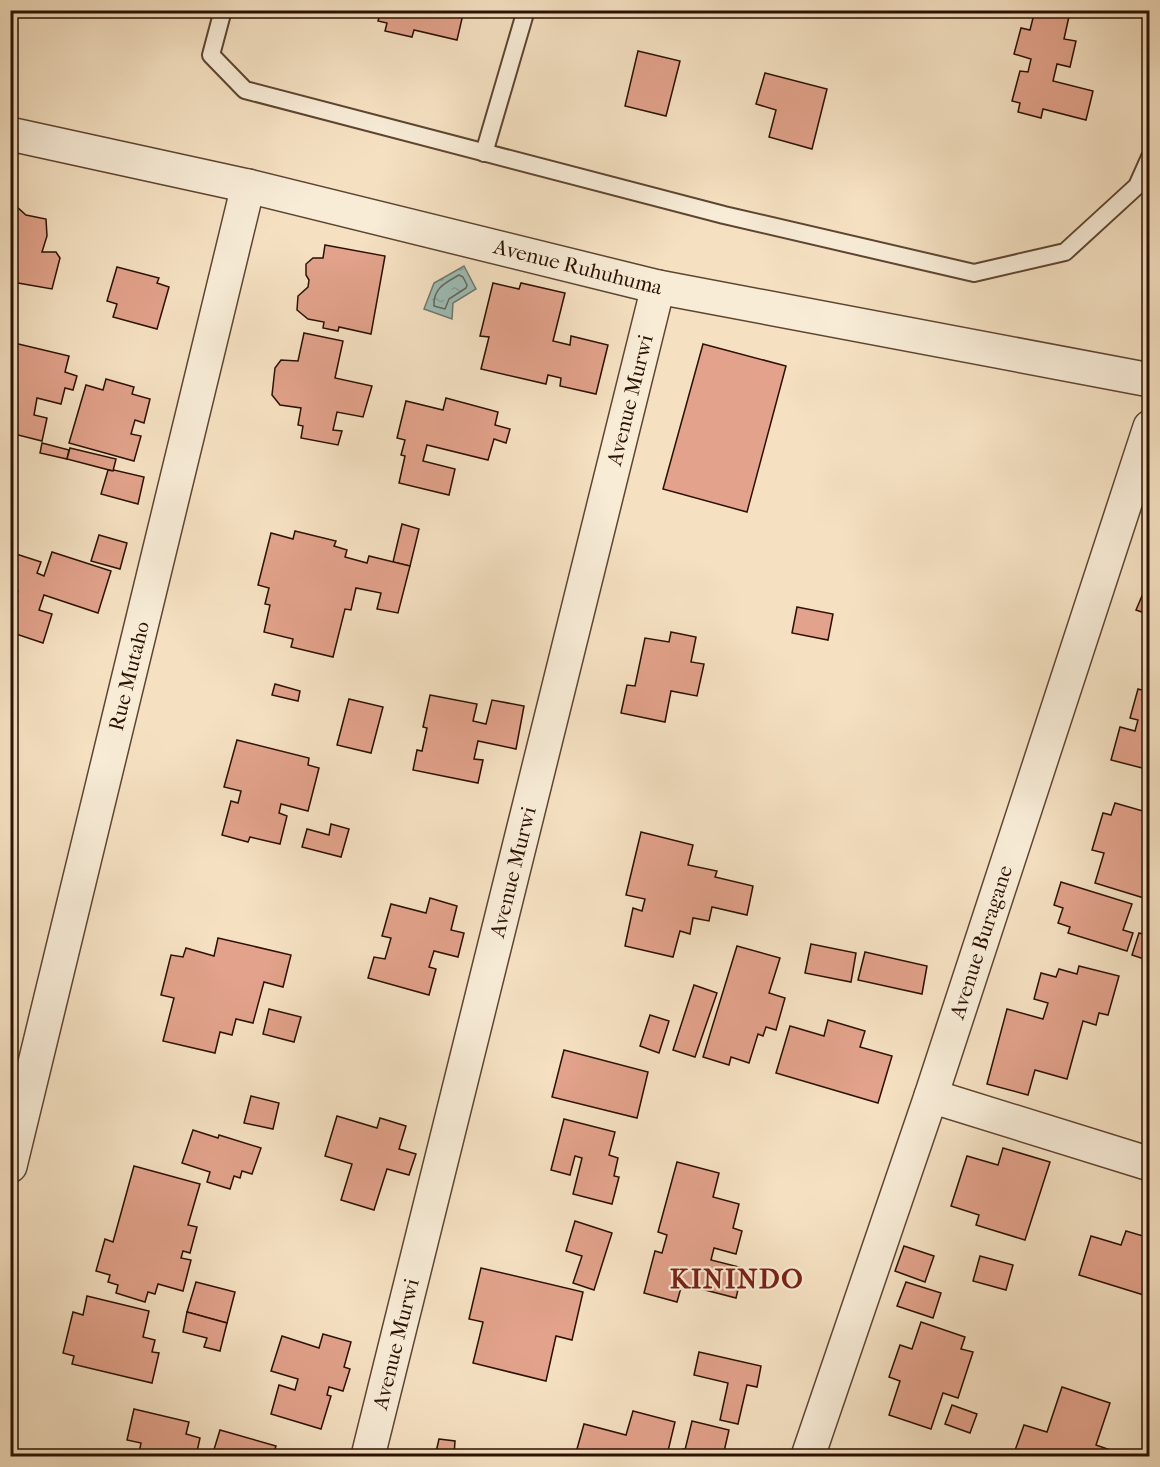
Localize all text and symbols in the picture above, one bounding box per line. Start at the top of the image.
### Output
street label: Avenue Ruhuhuma [490,234,665,300]
street label: Avenue Murwi [602,332,658,469]
street label: Rue Mutaho [104,619,154,733]
street label: Avenue Murwi [485,804,541,941]
street label: Avenue Buragane [945,862,1017,1023]
district label: KININDO [670,1263,804,1295]
street label: Avenue Murwi [368,1276,424,1413]

